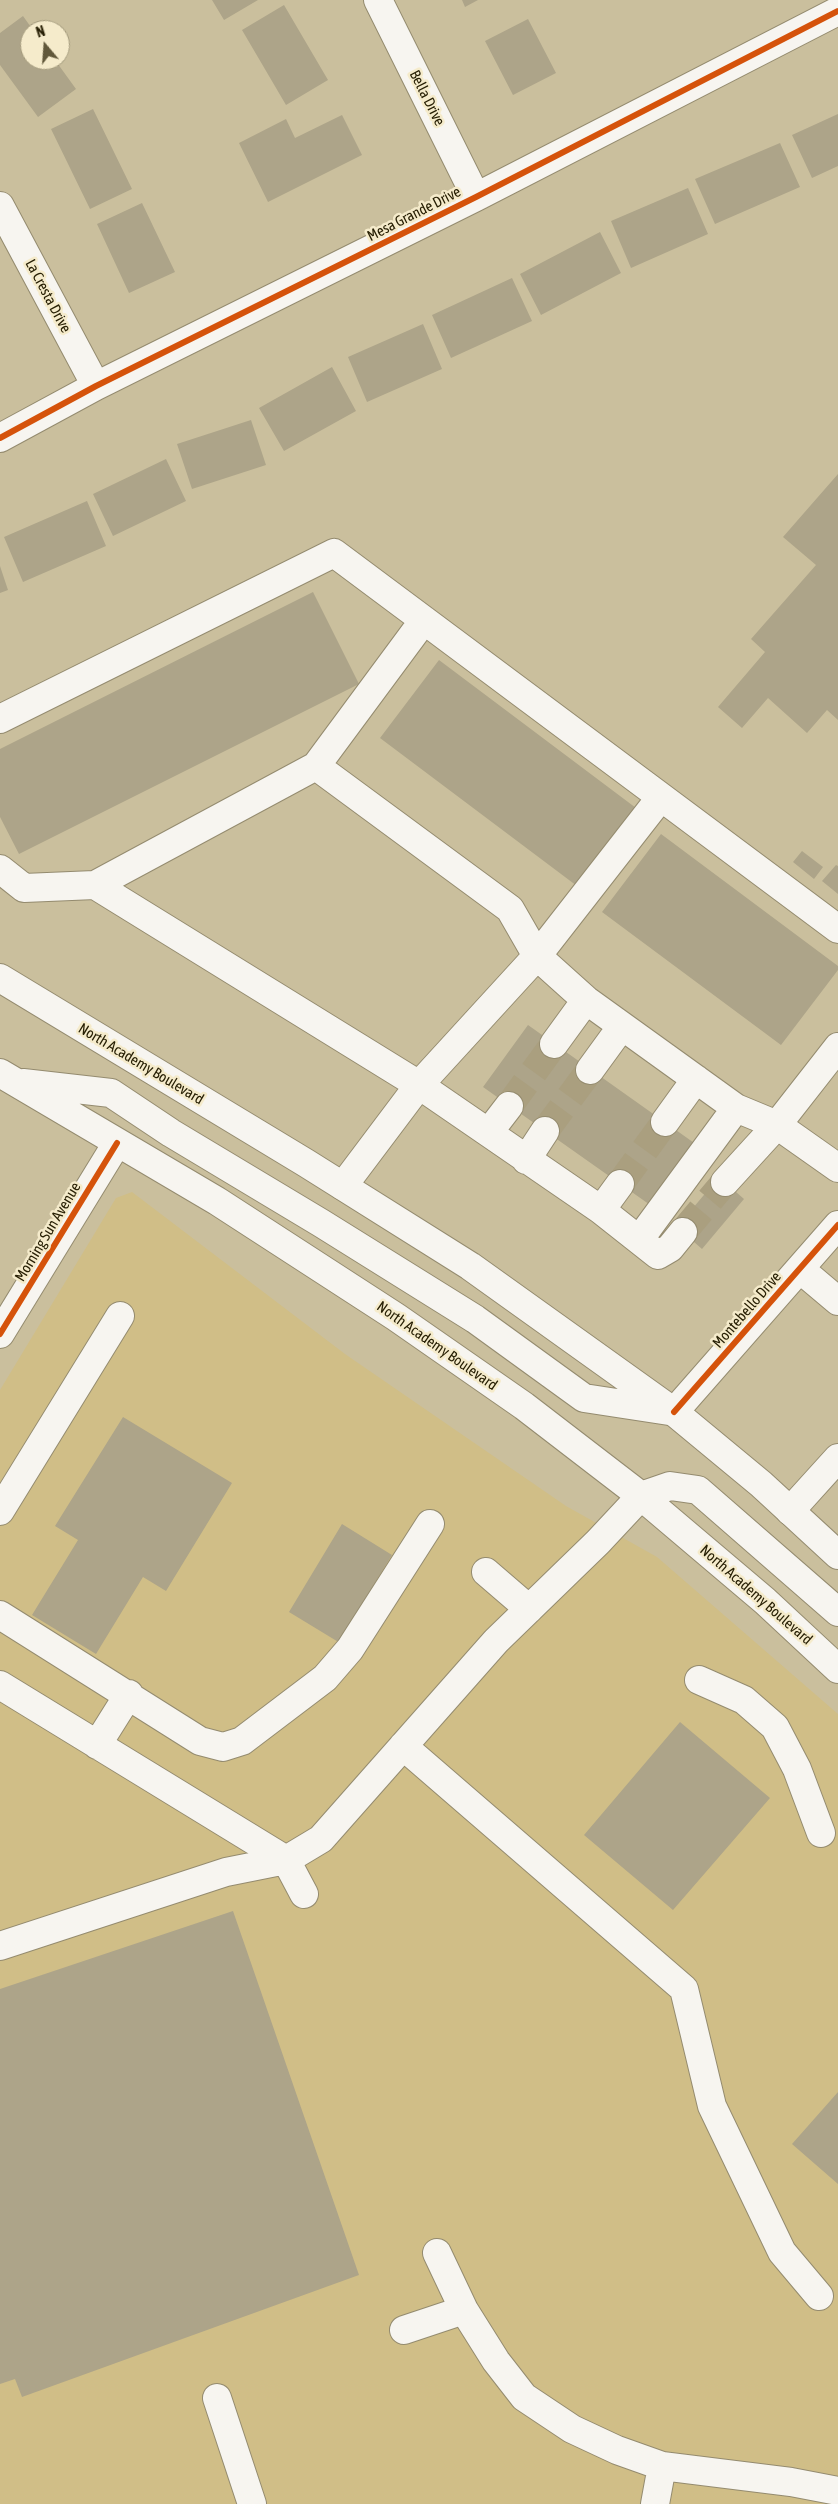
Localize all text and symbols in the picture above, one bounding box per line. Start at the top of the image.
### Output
north arrow [20,20,70,70]
text: N [34,23,47,41]
street label: Bella Drive [405,67,449,129]
street label: Mesa Grande Drive [364,183,464,245]
street label: La Cresta Drive [21,256,75,336]
street label: North Academy Boulevard [75,1019,207,1109]
street label: Morning Sun Avenue [11,1179,85,1285]
street label: Montebello Drive [709,1268,785,1352]
street label: North Academy Boulevard [373,1298,501,1394]
street label: North Academy Boulevard [696,1541,816,1649]

